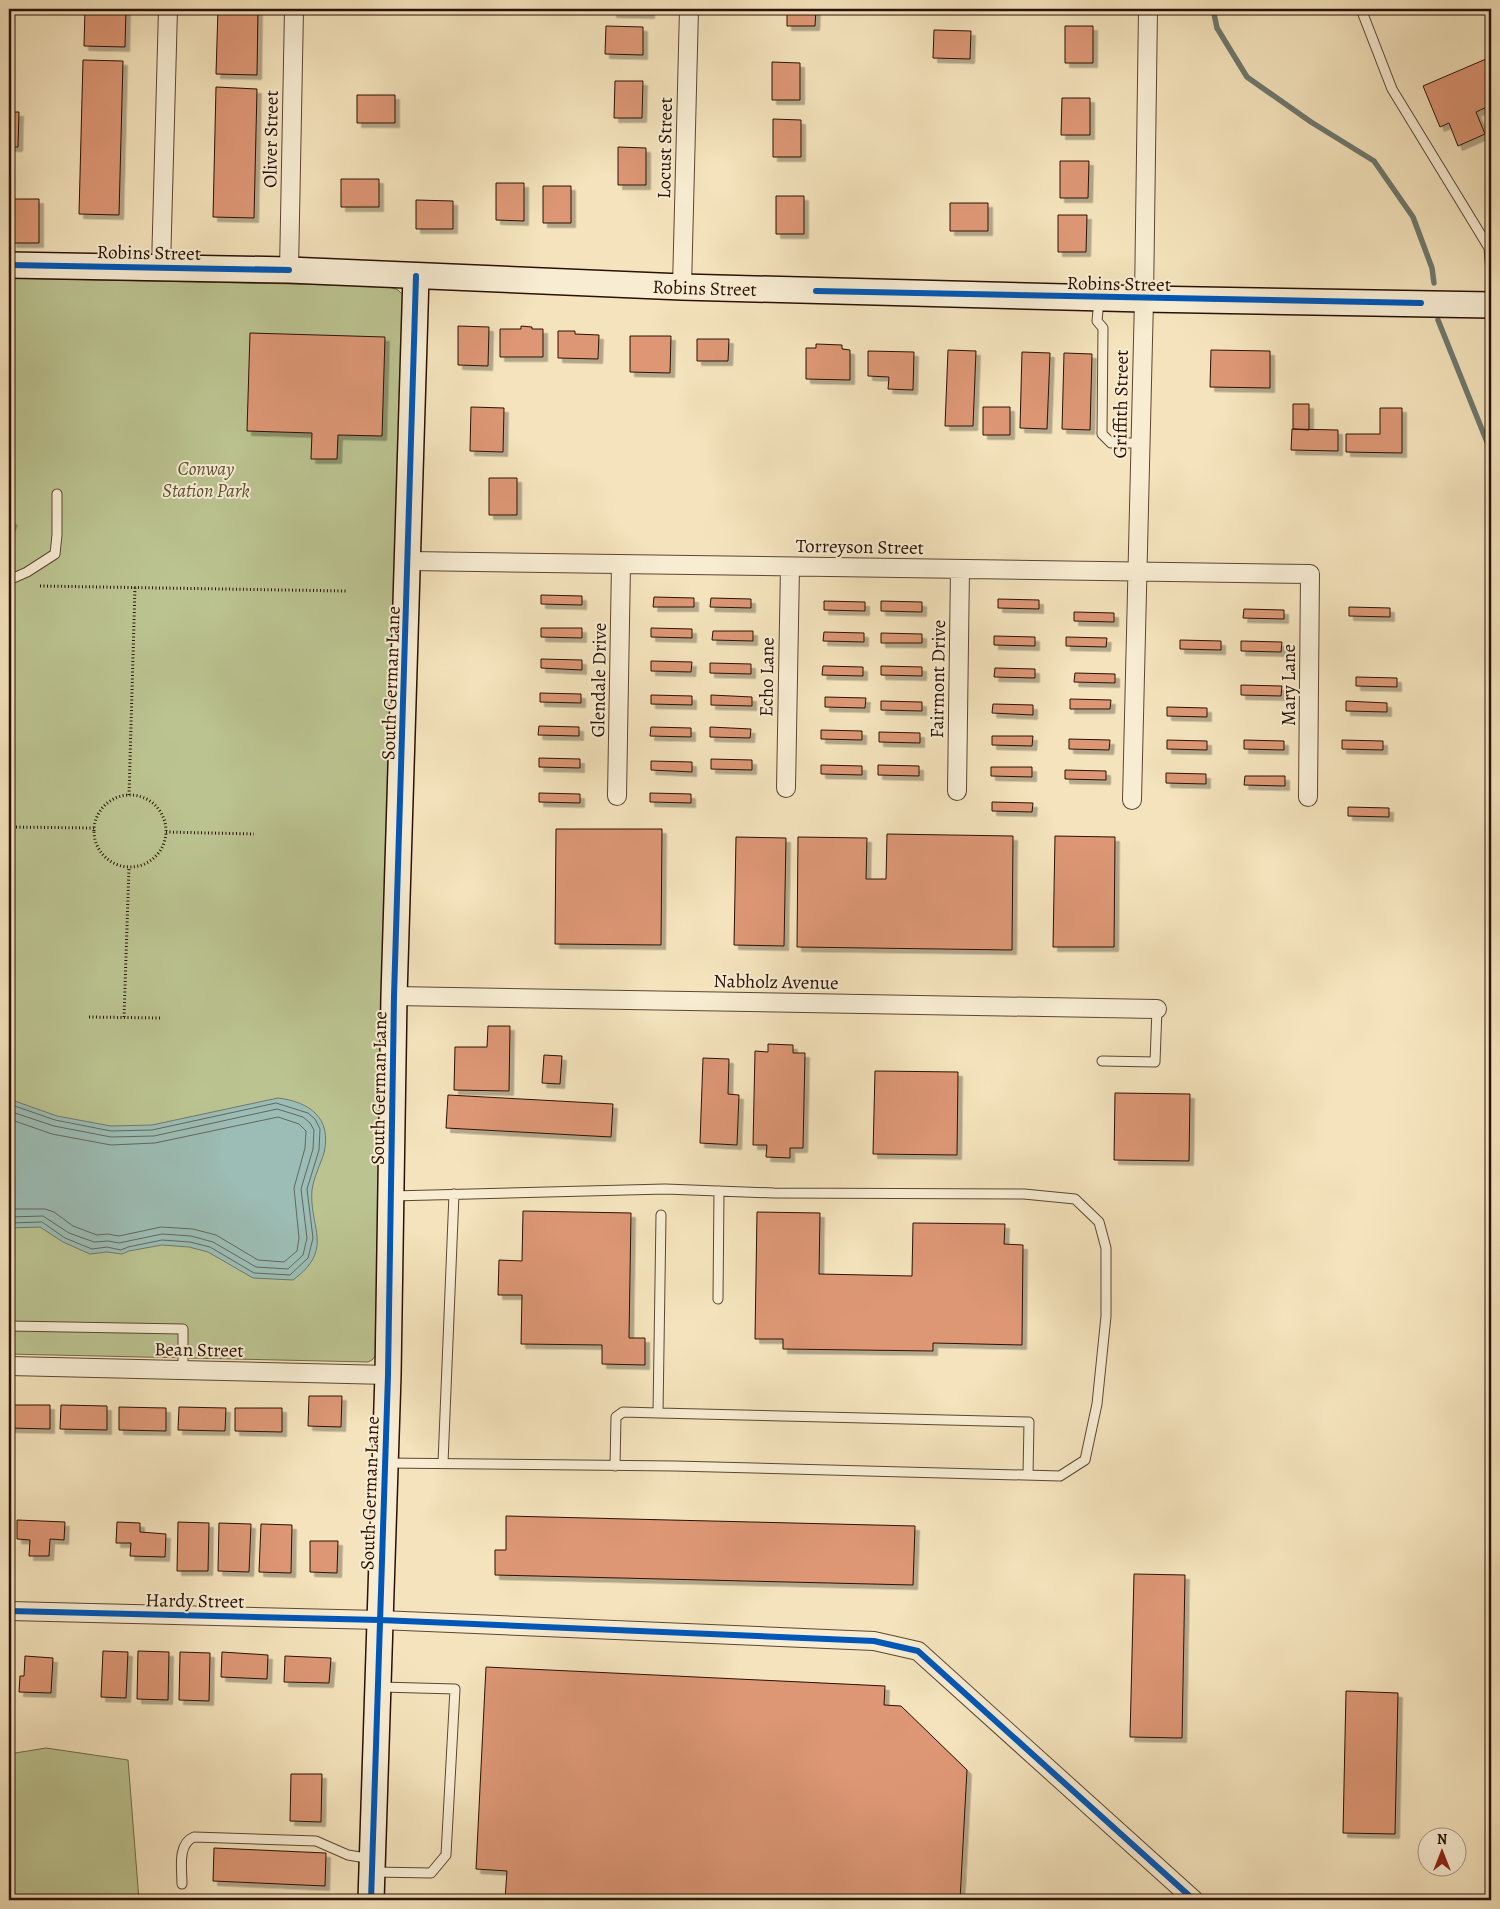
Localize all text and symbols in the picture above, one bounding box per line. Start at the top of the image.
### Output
street label: Oliver Street [257,90,285,188]
street label: Locust Street [651,97,679,199]
street label: Robins Street [97,239,201,267]
street label: Robins Street [1067,270,1171,298]
street label: Robins Street [652,274,757,303]
street label: Griffith Street [1107,349,1135,459]
park label: Conway Station Park [162,456,250,504]
street label: Torreyson Street [796,533,924,561]
street label: South German Lane [375,606,407,760]
street label: Fairmont Drive [924,619,952,739]
street label: Glendale Drive [585,622,613,738]
street label: Echo Lane [753,637,781,717]
street label: Mary Lane [1276,644,1302,726]
street label: Nabholz Avenue [713,968,839,996]
street label: South German Lane [365,1011,393,1165]
street label: Bean Street [154,1336,244,1364]
street label: South German Lane [354,1416,386,1570]
street label: Hardy Street [145,1587,245,1615]
north arrow [1418,1826,1468,1876]
text: N [1437,1830,1447,1849]

